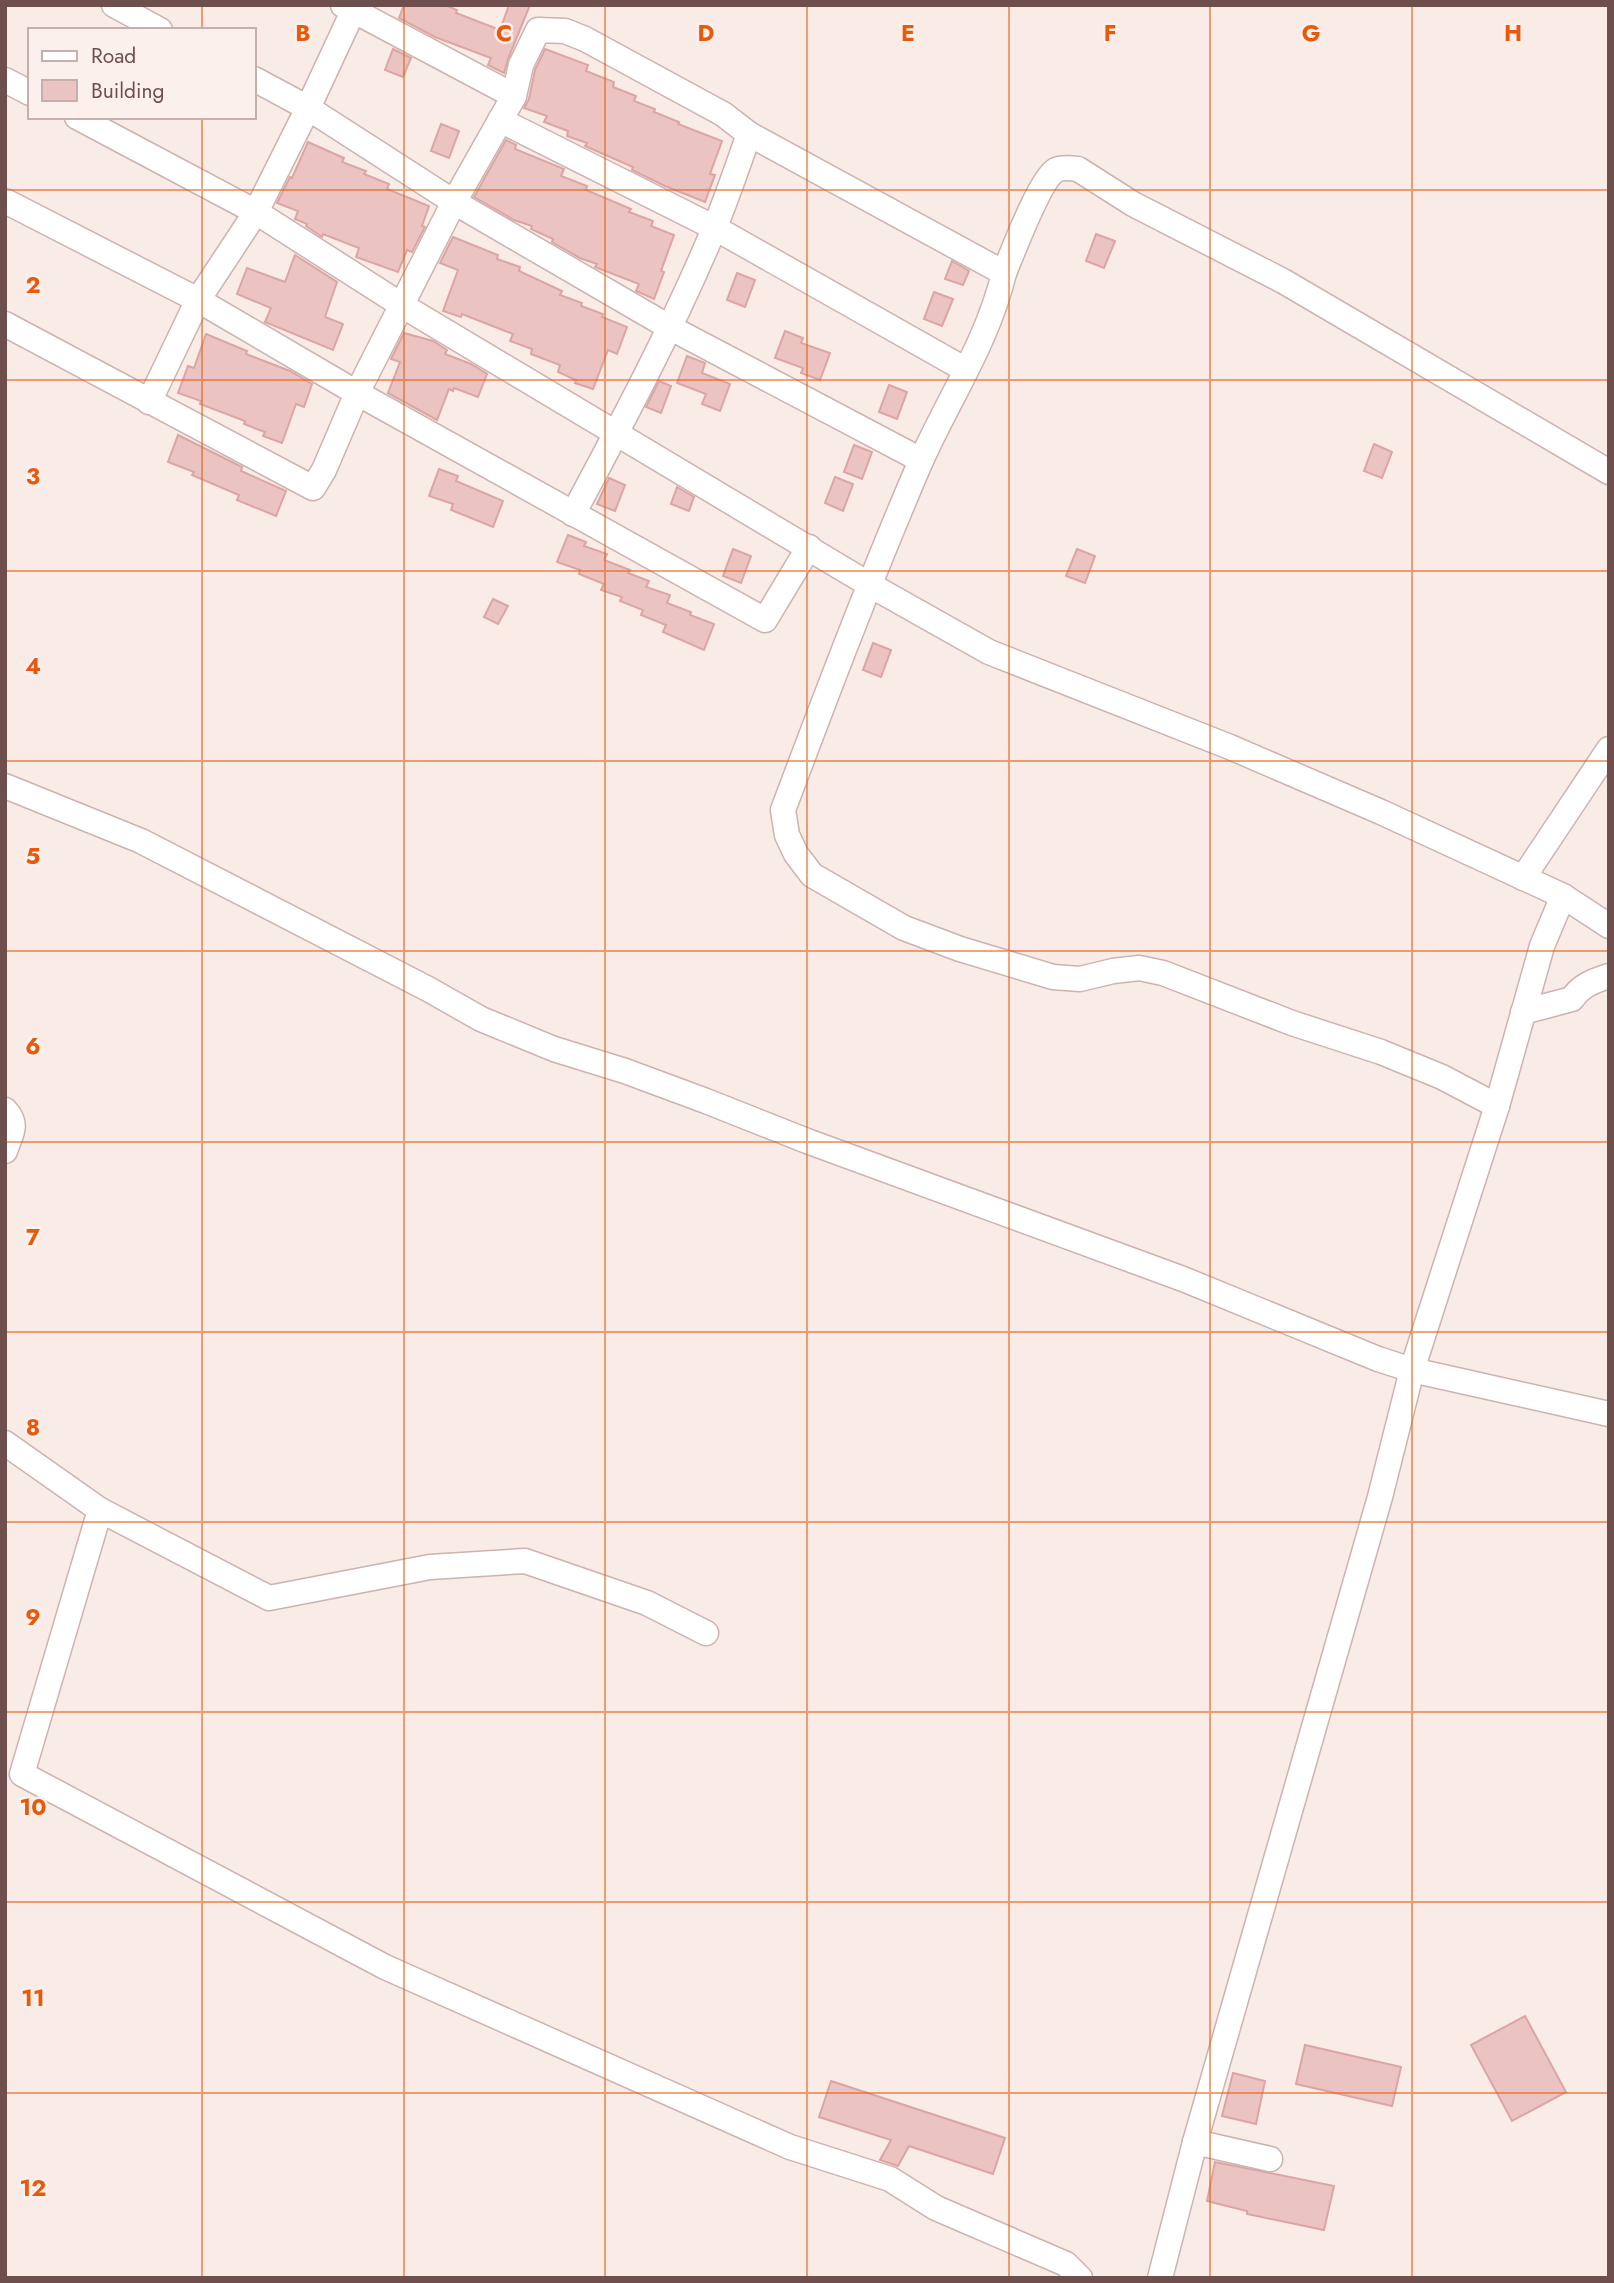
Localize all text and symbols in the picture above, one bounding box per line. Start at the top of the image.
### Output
text: B [295,16,311,50]
text: C [496,16,512,50]
text: D [698,16,715,50]
text: E [901,16,915,50]
text: F [1104,16,1116,50]
text: G [1302,16,1320,50]
text: H [1504,16,1522,50]
legend [28,28,256,119]
text: Road [91,41,136,71]
text: Building [91,76,164,106]
text: 2 [25,268,41,302]
text: 3 [26,459,40,493]
text: 4 [25,649,41,683]
text: 5 [26,839,40,873]
text: 6 [25,1029,41,1063]
text: 7 [26,1220,40,1254]
text: 8 [26,1410,40,1444]
text: 9 [25,1600,41,1634]
text: 10 [20,1790,46,1824]
text: 11 [21,1981,45,2015]
text: 12 [20,2171,46,2205]

